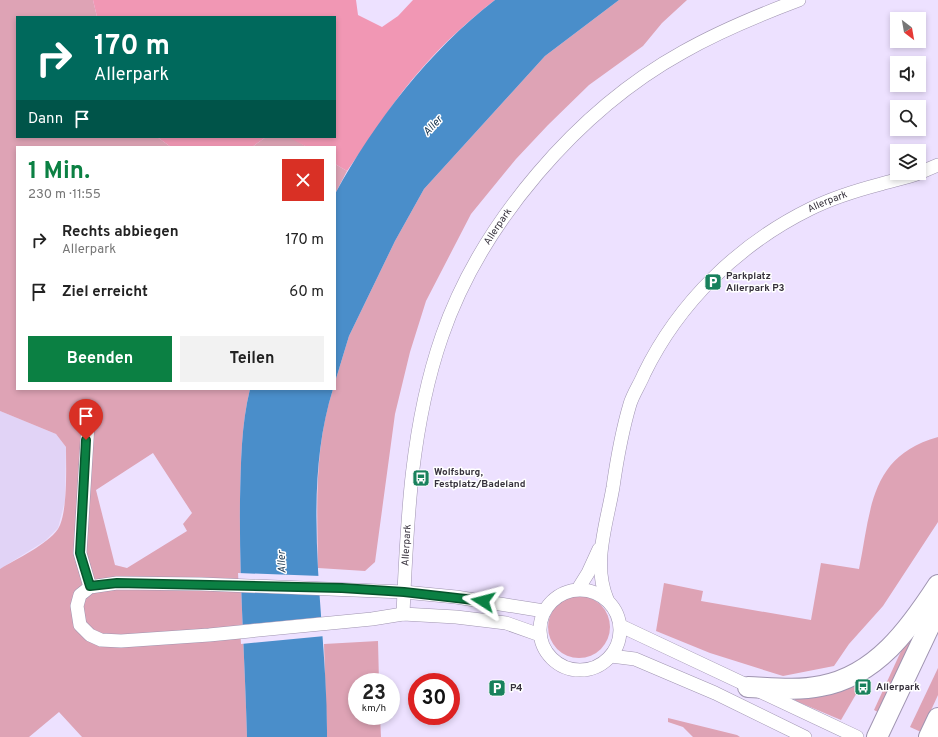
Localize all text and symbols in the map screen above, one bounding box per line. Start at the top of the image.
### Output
north arrow [890,12,926,48]
map controls [890,12,926,180]
text: 170 m [94,29,170,65]
icon: right [28,32,80,84]
button: sound [890,56,926,92]
text: Allerpark [94,64,169,87]
button: search [890,100,926,136]
icon: arrive [71,108,93,130]
text: Dann [28,110,63,129]
water label: Aller [420,112,446,139]
button: layers [890,144,926,180]
text: 1 Min. [28,157,90,187]
button: close [282,159,324,201]
text: 230 m · 11:55 [28,187,101,203]
street label: Allerpark [805,188,849,216]
street label: Allerpark [481,205,515,247]
text: Rechts abbiegen [62,223,179,242]
icon: right [28,229,50,251]
text: 170 m [285,231,324,250]
text: Allerpark [62,242,116,258]
place label: Parkplatz Allerpark P3 [726,270,784,295]
parking icon: Parkplatz Allerpark P3 [703,272,723,292]
icon: arrive [28,281,50,303]
text: Ziel erreicht [62,283,148,302]
text: 60 m [289,283,324,302]
button: Beenden [28,336,172,382]
button: Teilen [180,336,324,382]
pin [69,399,103,440]
icon: arrive [75,405,97,427]
place label: Wolfsburg, Festplatz/Badeland [434,466,526,491]
bus stop icon: Wolfsburg, Festplatz/Badeland [411,468,431,488]
street label: Allerpark [399,524,414,566]
water label: Aller [275,550,289,574]
position arrow [462,580,504,622]
speed limit sign: 30 [408,673,460,725]
bus stop icon: Allerpark [853,677,873,697]
parking icon: P4 [487,678,507,698]
text: 23 [362,681,386,707]
place label: Allerpark [876,681,920,694]
place label: P4 [510,682,523,695]
text: km/h [362,702,386,715]

